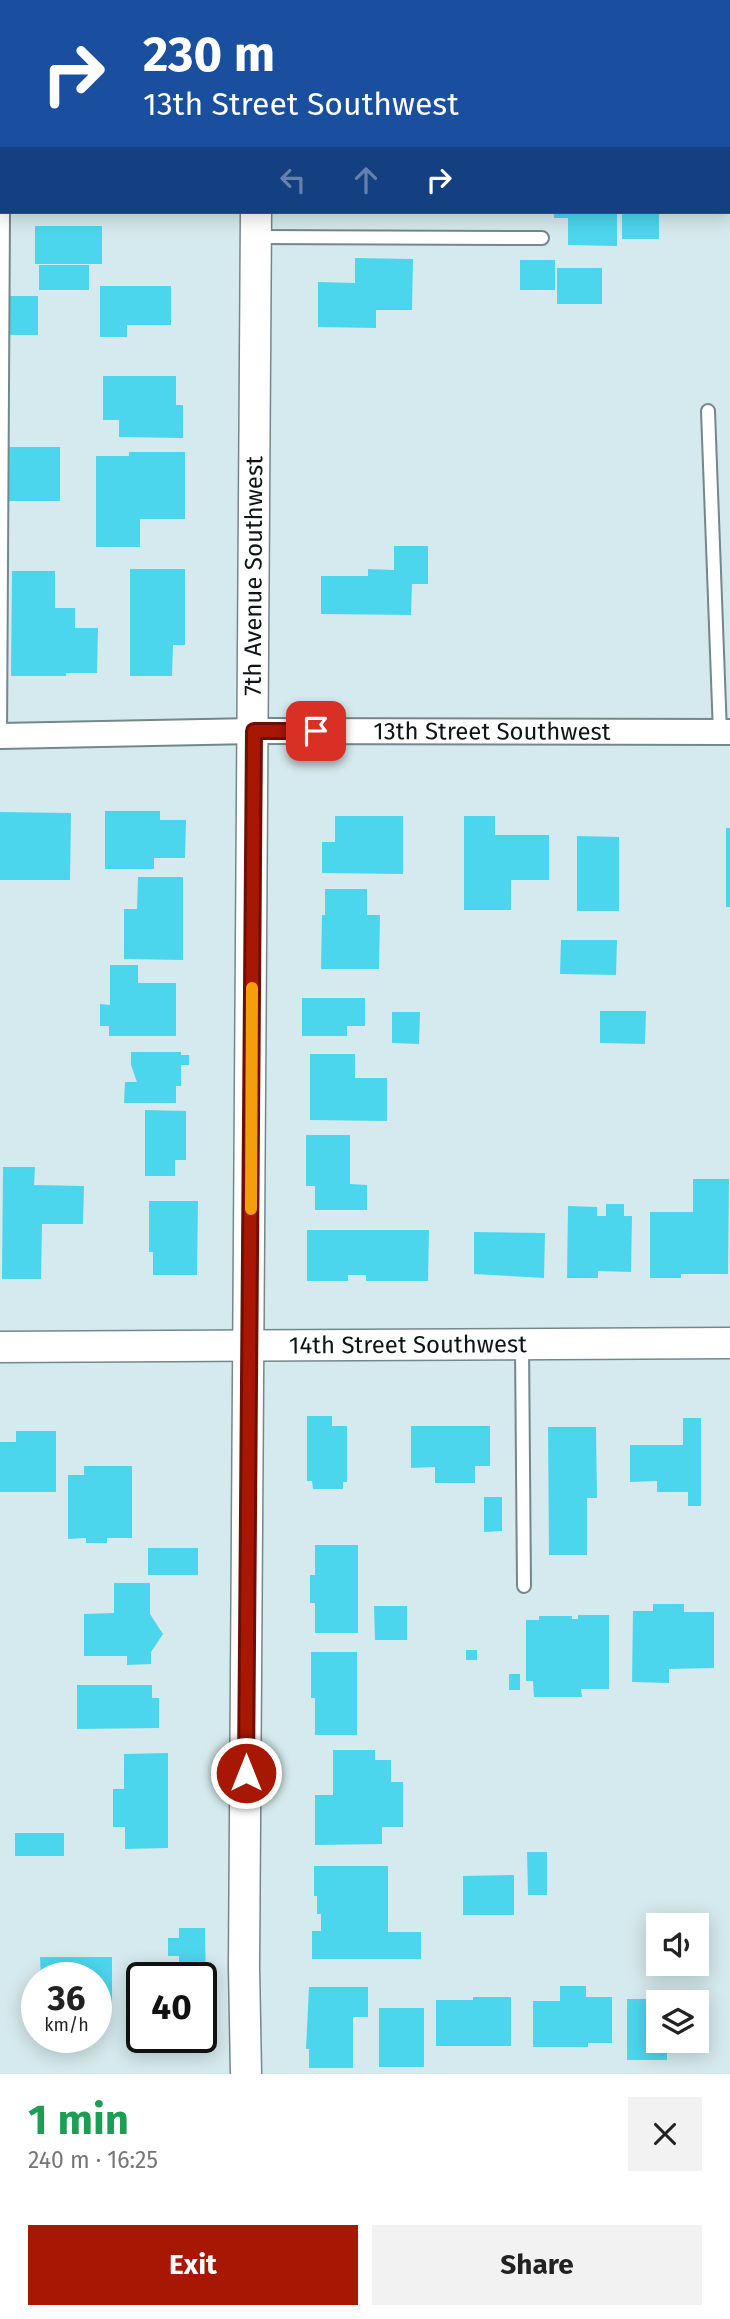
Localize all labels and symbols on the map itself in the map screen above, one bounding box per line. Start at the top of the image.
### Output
street label: 7th Avenue Southwest [239,456,268,696]
pin [286,701,346,761]
street label: 13th Street Southwest [373,717,611,746]
street label: 14th Street Southwest [289,1330,527,1359]
position arrow [209,1736,283,1810]
speed limit sign: 40 [126,1962,217,2053]

